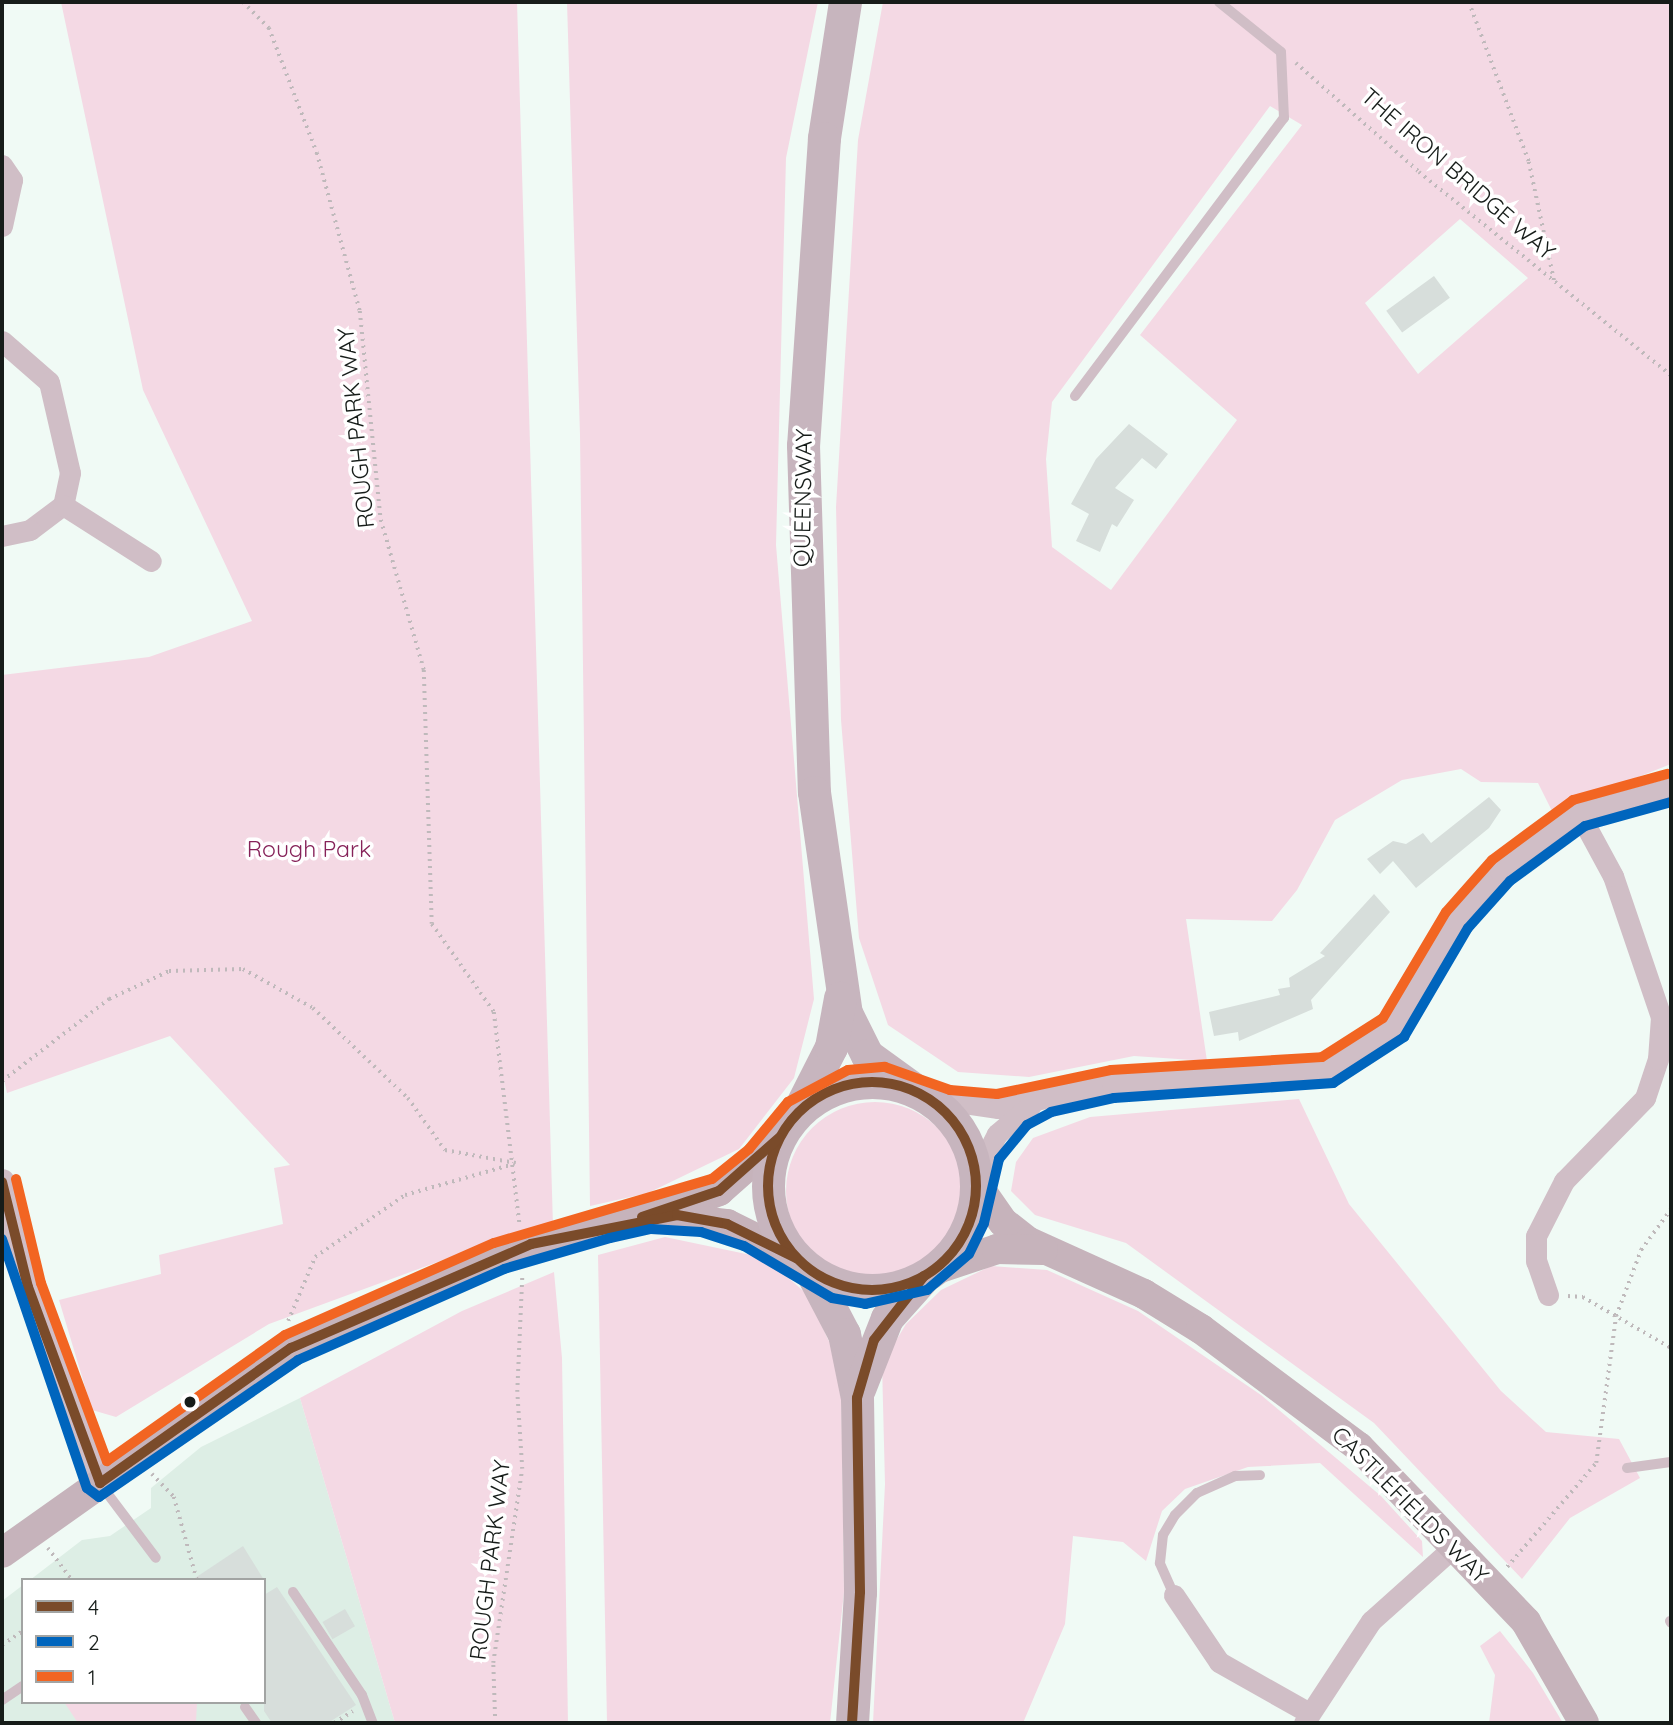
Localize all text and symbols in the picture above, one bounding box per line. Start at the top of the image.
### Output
street label: THE IRON BRIDGE WAY [1355,82,1561,266]
street label: ROUGH PARK WAY [332,326,380,530]
street label: QUEENSWAY [788,429,818,567]
park label: Rough Park [247,835,371,863]
unlabelled marker [183,1395,197,1409]
street label: CASTLEFIELDS WAY [1326,1421,1494,1589]
street label: ROUGH PARK WAY [464,1458,516,1662]
legend [21,1578,266,1704]
text: 4 [88,1594,99,1620]
text: 2 [88,1629,100,1655]
text: 1 [88,1664,96,1690]

